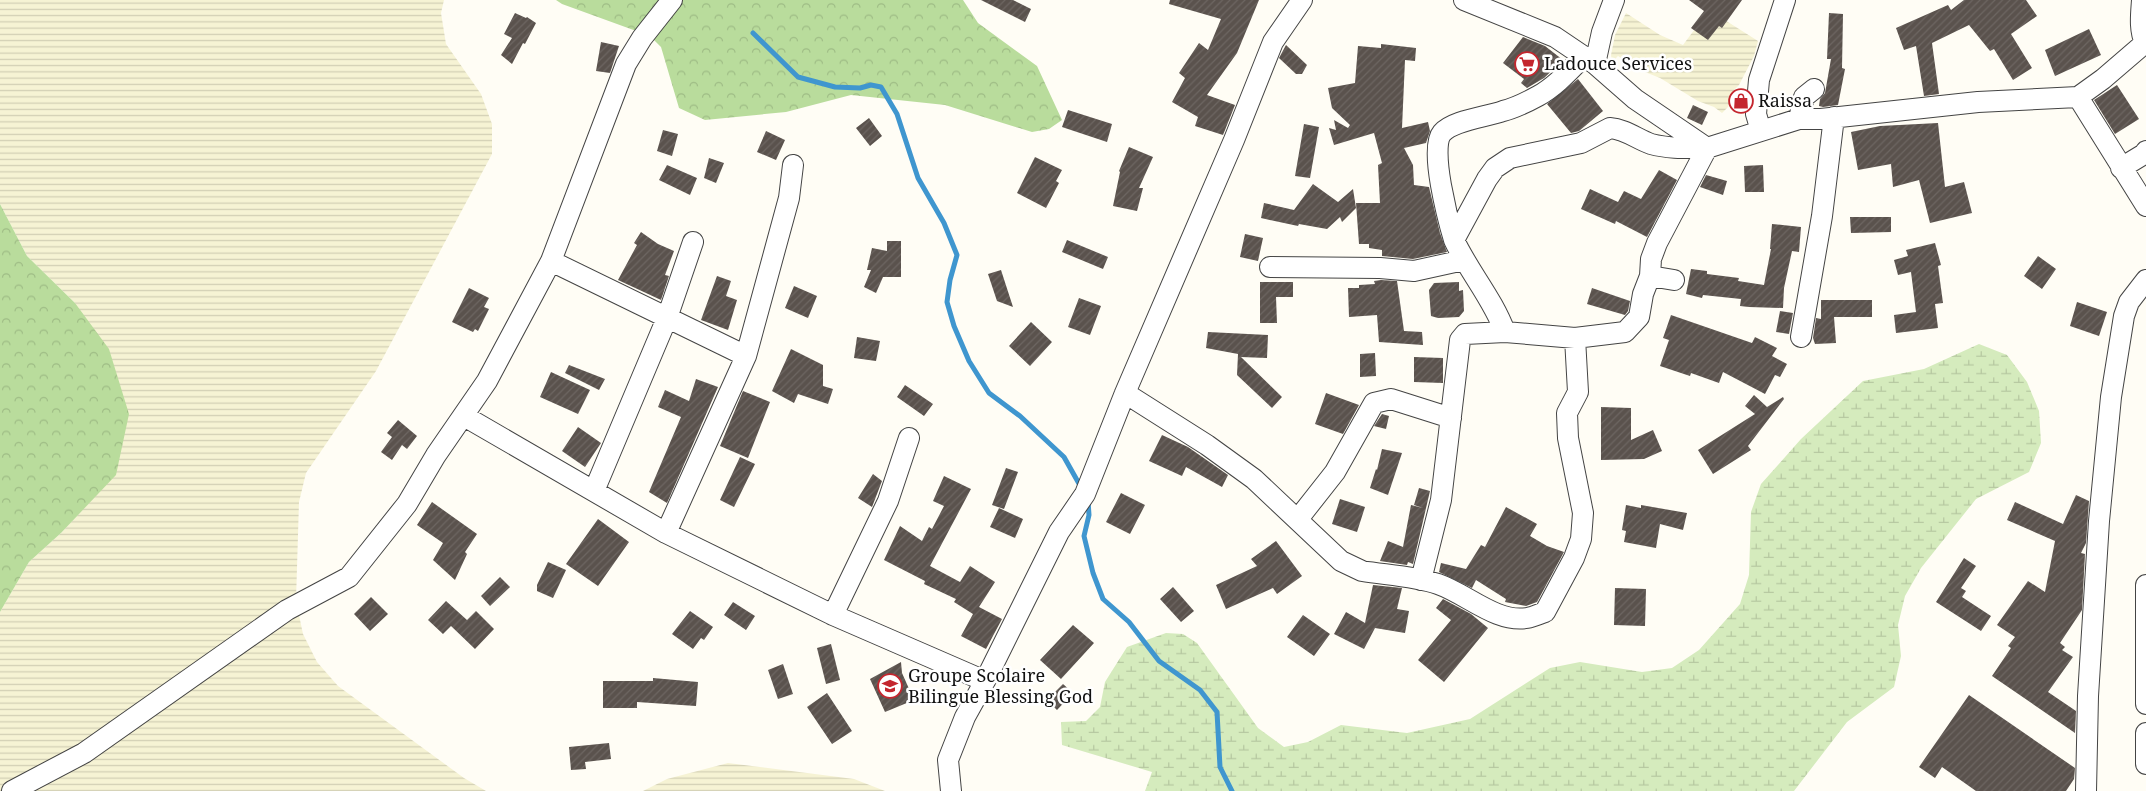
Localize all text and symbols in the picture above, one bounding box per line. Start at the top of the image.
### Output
supermarket icon: Ladouce Services [1514,51,1540,77]
place label: Ladouce Services [1544,51,1692,75]
shop icon: Raissa [1728,88,1754,114]
place label: Raissa [1758,88,1812,112]
place label: Groupe Scolaire Bilingue Blessing God [908,663,1093,708]
school or university icon: Groupe Scolaire Bilingue Blessing God [877,673,903,699]

